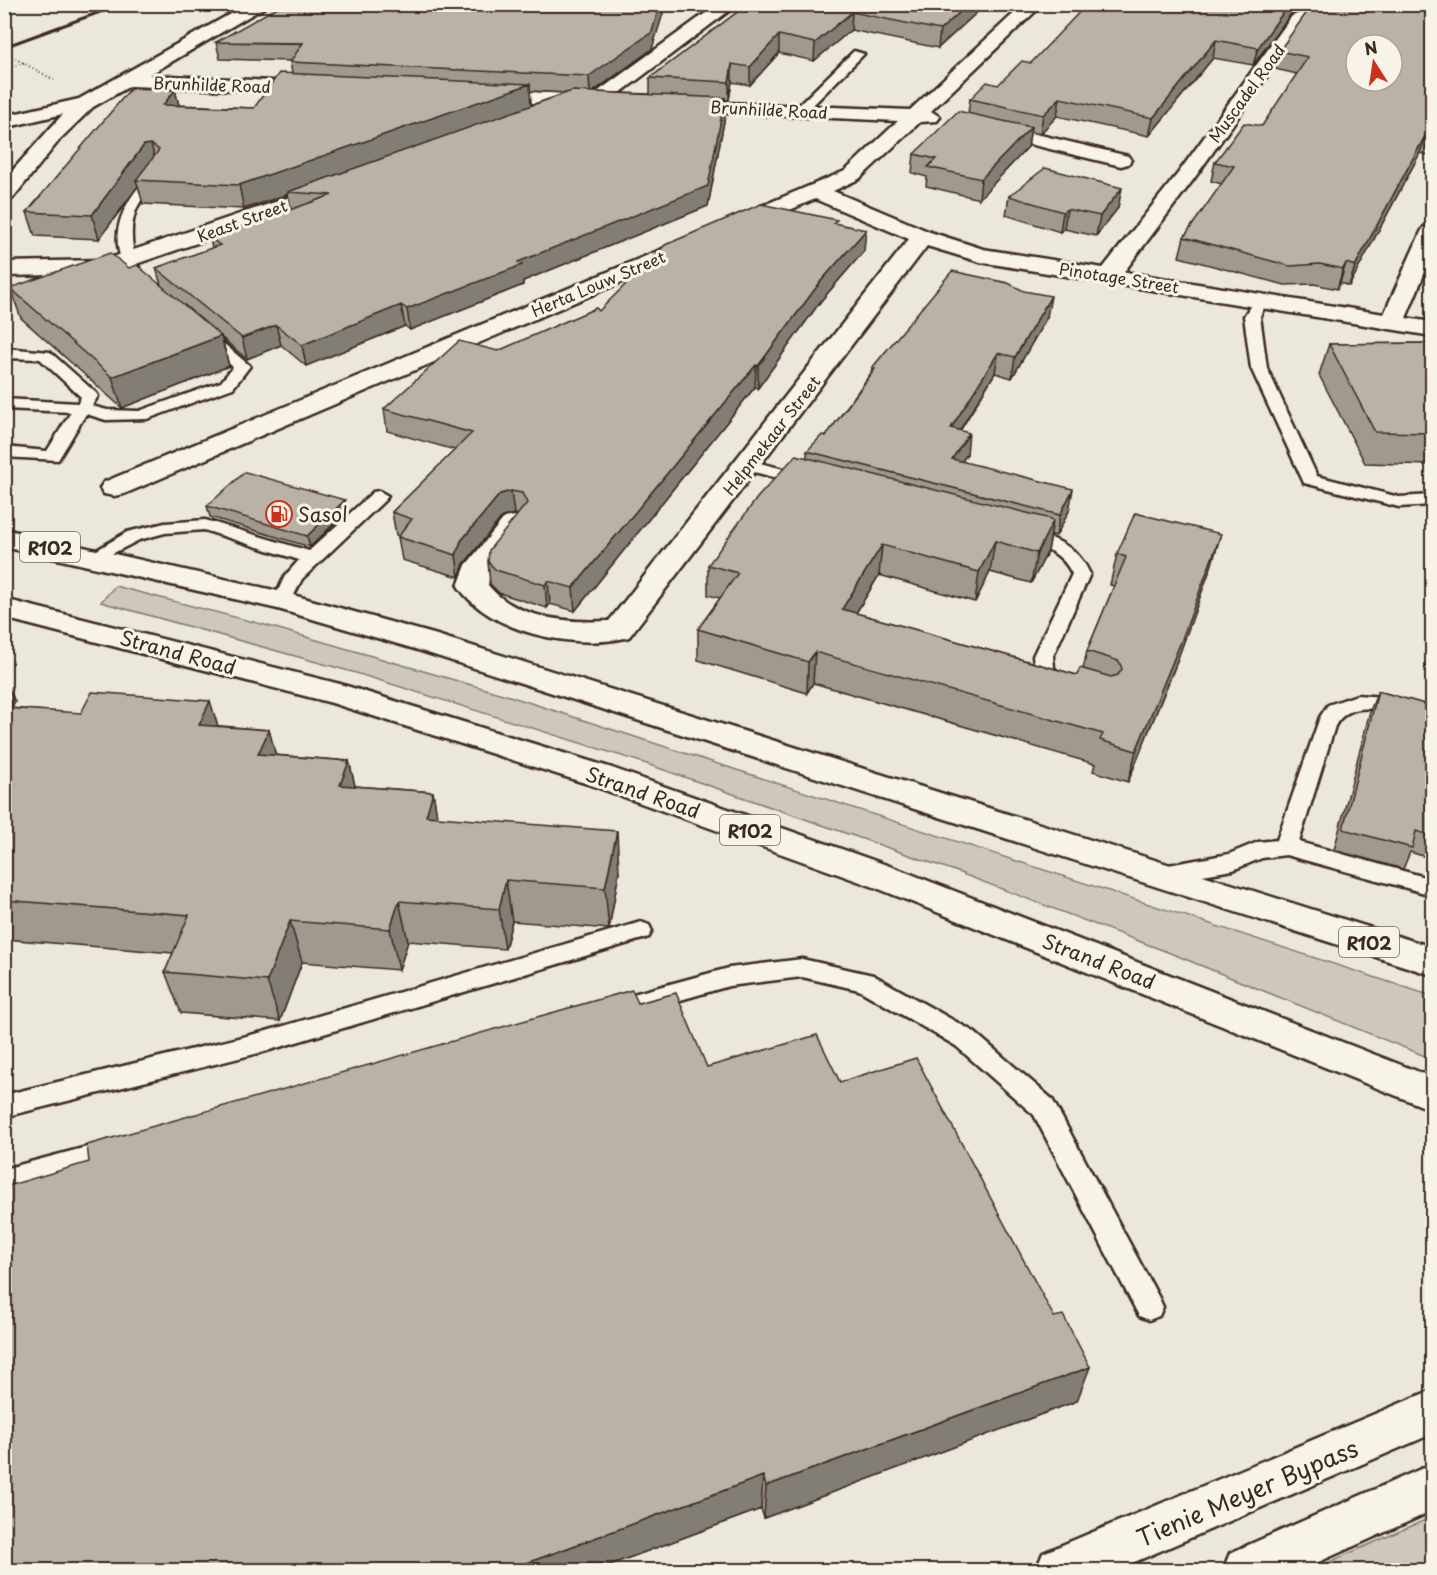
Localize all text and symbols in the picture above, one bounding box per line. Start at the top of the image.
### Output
north arrow [1344,33,1404,93]
text: N [1362,34,1379,60]
street label: Muscadel Road [1202,39,1290,147]
street label: Brunhilde Road [153,70,271,98]
street label: Brunhilde Road [710,94,828,124]
street label: Keast Street [194,192,291,247]
street label: Herta Louw Street [527,244,669,322]
street label: Pinotage Street [1057,256,1181,298]
street label: Helpmekaar Street [717,370,826,500]
fuel station icon: Sasol [264,499,294,529]
place label: Sasol [298,499,348,529]
road number: R102 [20,532,80,562]
street label: Strand Road [117,622,239,682]
street label: Strand Road [582,758,704,826]
road number: R102 [720,815,780,845]
street label: Strand Road [1038,926,1160,996]
road number: R102 [1339,927,1399,957]
street label: Tienie Meyer Bypass [1131,1429,1363,1555]

